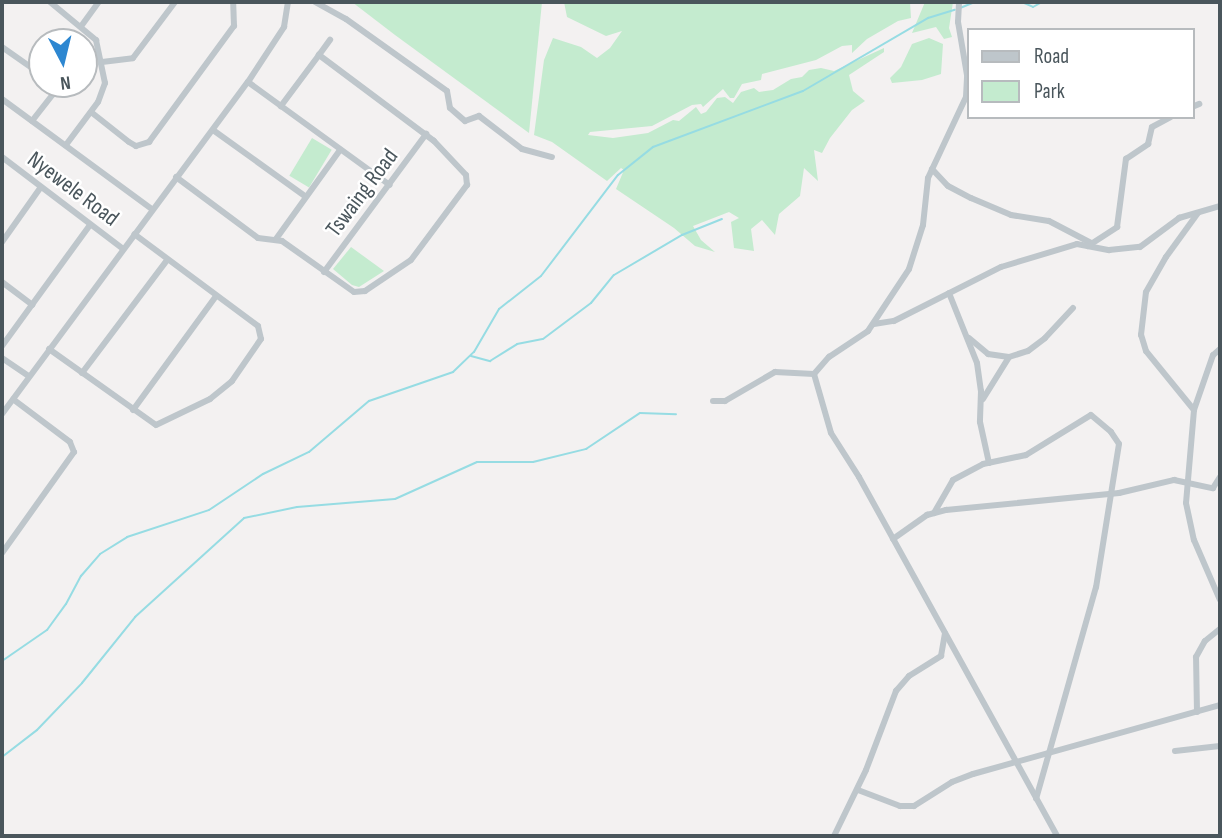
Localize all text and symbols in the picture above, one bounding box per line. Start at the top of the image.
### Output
north arrow [28,28,98,98]
legend [967,28,1194,119]
text: Road [1034,44,1069,69]
text: N [59,70,72,94]
text: Park [1034,79,1065,104]
street label: Tswaing Road [320,144,404,242]
street label: Nyewele Road [22,146,124,232]

